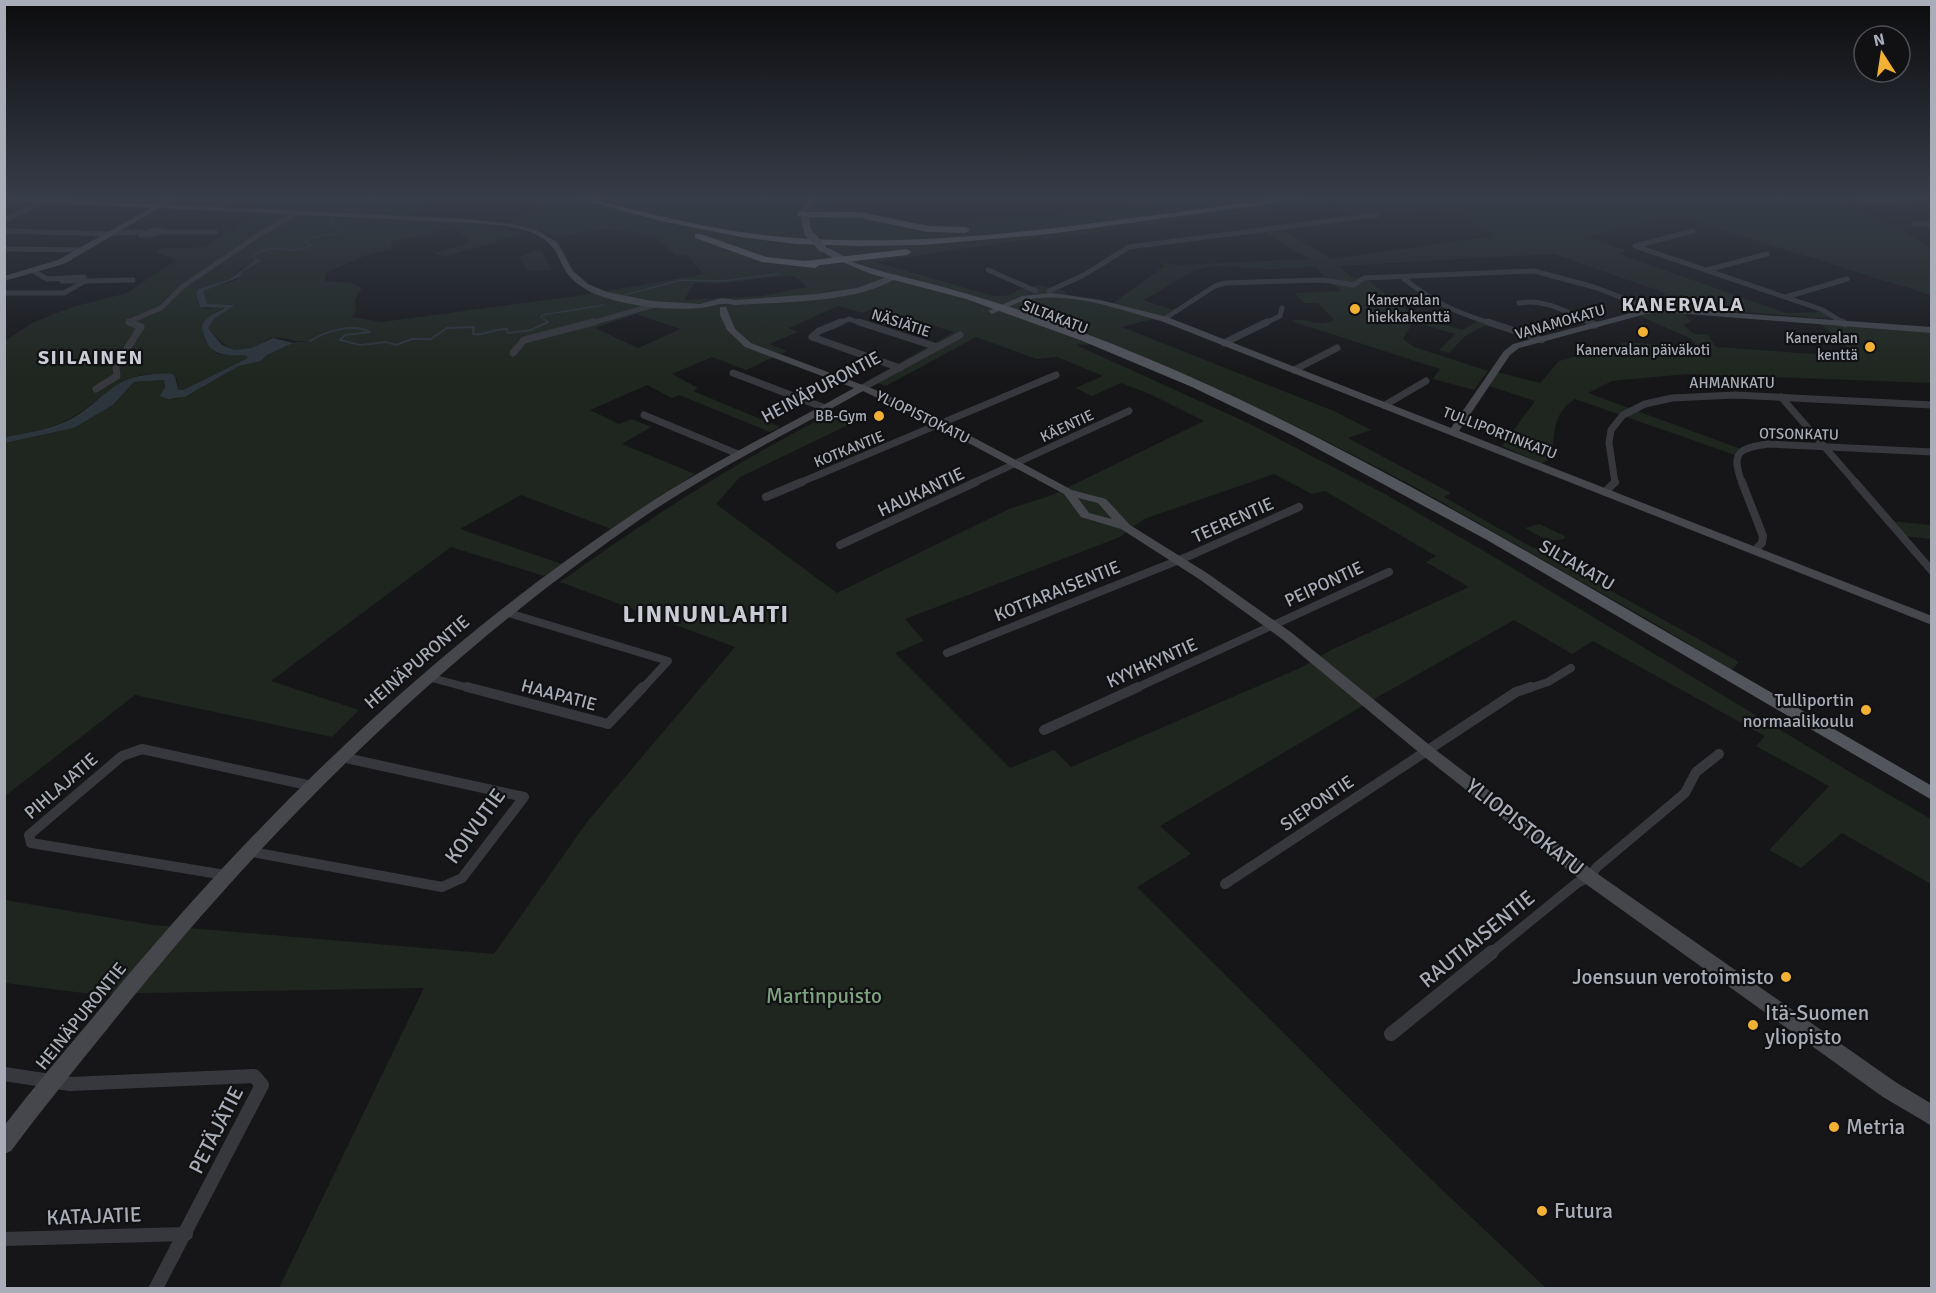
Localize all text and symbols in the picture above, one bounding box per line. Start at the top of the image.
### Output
north arrow [1852,24,1912,84]
text: N [1872,29,1887,51]
place label: Kanervalan hiekkakenttä [1367,291,1450,326]
district label: KANERVALA [1621,292,1745,317]
street label: SILTAKATU [1019,296,1091,338]
street label: VANAMOKATU [1513,301,1607,343]
marker: Kanervalan hiekkakenttä [1348,302,1362,316]
street label: NÄSIÄTIE [869,305,933,341]
marker: Kanervalan päiväkoti [1636,325,1650,339]
place label: Kanervalan kenttä [1785,329,1858,364]
marker: Kanervalan kenttä [1863,340,1877,354]
place label: Kanervalan päiväkoti [1576,341,1710,359]
district label: SIILAINEN [38,345,144,370]
street label: HEINÄPURONTIE [758,346,884,428]
street label: AHMANKATU [1689,374,1775,392]
street label: YLIOPISTOKATU [873,387,973,447]
street label: TULLIPORTINKATU [1440,403,1560,463]
street label: KÄENTIE [1037,406,1097,446]
place label: BB-Gym [815,407,867,425]
marker: BB-Gym [872,409,886,423]
street label: OTSONKATU [1759,424,1839,444]
street label: KOTKANTIE [811,427,887,471]
street label: HAUKANTIE [874,462,968,522]
street label: TEERENTIE [1189,492,1277,548]
street label: SILTAKATU [1536,535,1618,595]
street label: KOTTARAISENTIE [991,556,1123,626]
street label: PEIPONTIE [1281,556,1367,612]
district label: LINNUNLAHTI [623,599,789,629]
street label: HEINÄPURONTIE [360,610,474,714]
street label: KYYHKYNTIE [1103,633,1201,693]
street label: HAAPATIE [519,674,599,716]
place label: Tulliportin normaalikoulu [1743,689,1854,732]
marker: Tulliportin normaalikoulu [1859,703,1873,717]
street label: PIHLAJATIE [20,748,102,824]
street label: SIEPONTIE [1276,770,1358,836]
street label: YLIOPISTOKATU [1461,773,1589,881]
street label: KOIVUTIE [439,783,511,869]
street label: RAUTIAISENTIE [1414,885,1540,993]
street label: HEINÄPURONTIE [31,958,131,1074]
place label: Joensuun verotoimisto [1572,964,1774,990]
marker: Joensuun verotoimisto [1779,970,1793,984]
park label: Martinpuisto [766,983,882,1009]
place label: Itä-Suomen yliopisto [1765,1000,1869,1050]
marker: Itä-Suomen yliopisto [1746,1018,1760,1032]
street label: PETÄJÄTIE [183,1082,249,1178]
place label: Metria [1846,1114,1905,1140]
marker: Metria [1827,1120,1841,1134]
place label: Futura [1554,1198,1613,1224]
street label: KATAJATIE [46,1201,142,1231]
marker: Futura [1535,1204,1549,1218]

